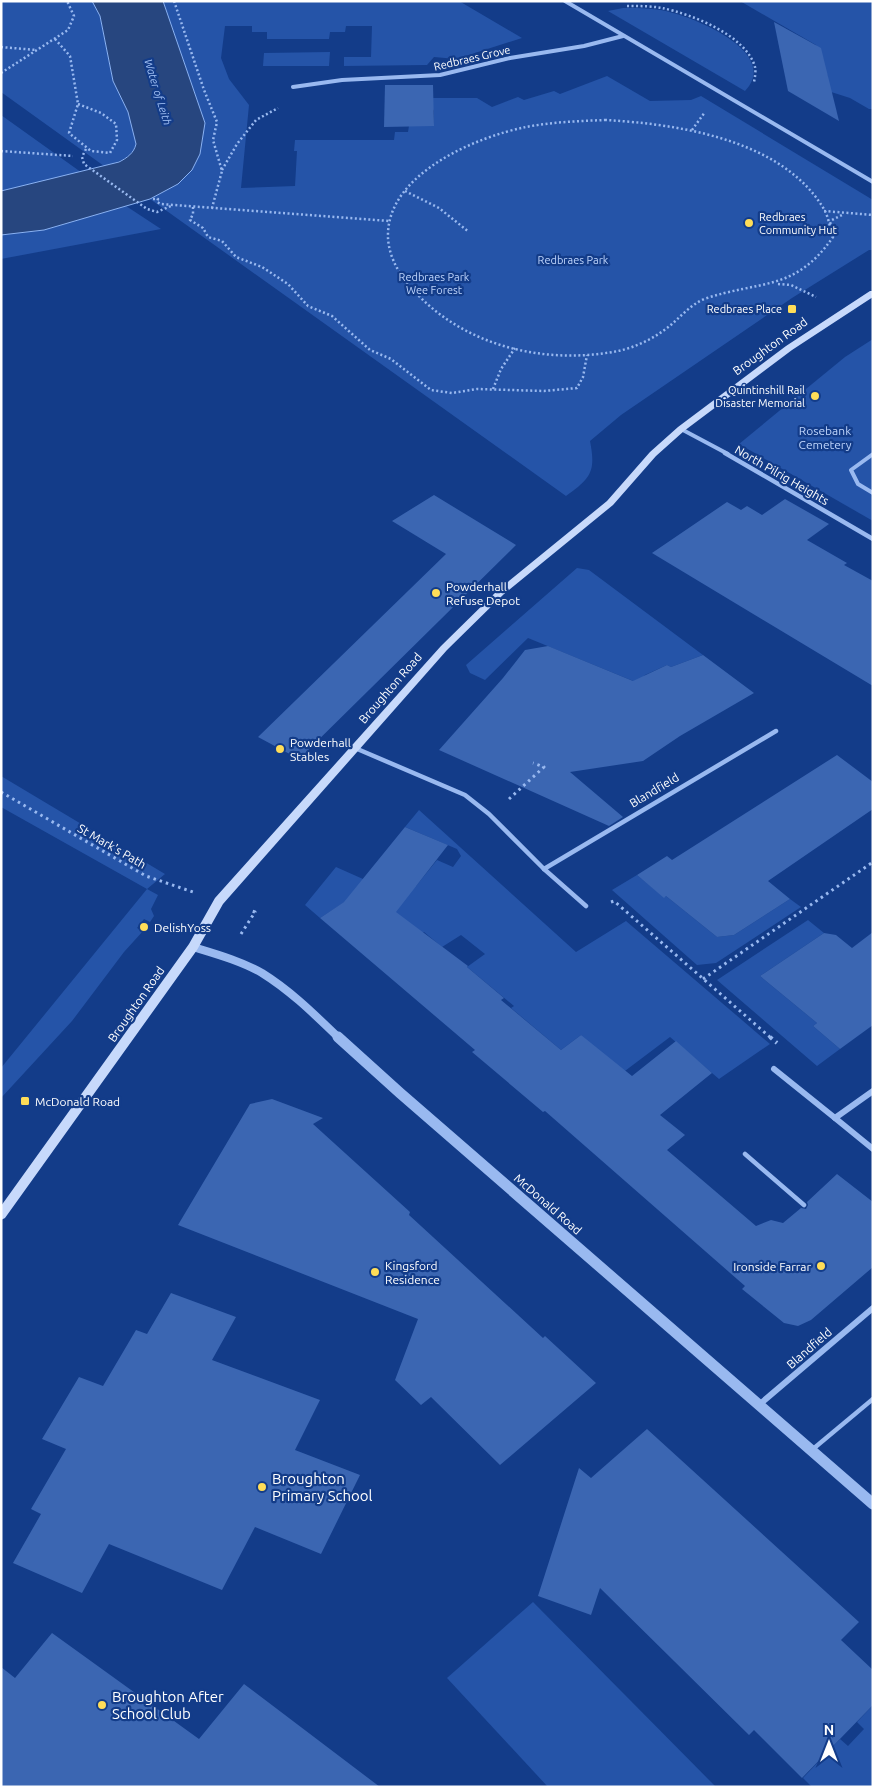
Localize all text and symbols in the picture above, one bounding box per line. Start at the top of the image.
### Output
street label: Redbraes Grove [433,43,511,73]
water label: Water of Leith [142,58,174,126]
place label: Redbraes Community Hut [759,211,837,236]
marker: Redbraes Community Hut [743,217,755,229]
park label: Redbraes Park [538,254,609,266]
park label: Redbraes Park Wee Forest [399,271,470,296]
place label: Redbraes Place [707,303,782,315]
marker: Redbraes Place [786,303,798,315]
street label: Broughton Road [730,315,810,377]
place label: Quintinshill Rail Disaster Memorial [715,384,805,409]
marker: Quintinshill Rail Disaster Memorial [809,390,821,402]
park label: Rosebank Cemetery [799,424,852,451]
street label: North Pilrig Heights [733,443,831,507]
place label: Powderhall Refuse Depot [446,580,520,607]
marker: Powderhall Refuse Depot [430,587,442,599]
street label: Broughton Road [356,650,424,726]
place label: Powderhall Stables [290,736,351,763]
marker: Powderhall Stables [274,743,286,755]
street label: Blandfield [627,770,681,810]
street label: St Mark's Path [76,821,148,871]
marker: DelishYoss [138,921,150,933]
place label: DelishYoss [154,921,211,934]
street label: Broughton Road [105,964,167,1044]
marker: McDonald Road [19,1095,31,1107]
place label: McDonald Road [35,1095,120,1108]
street label: McDonald Road [512,1171,584,1237]
place label: Kingsford Residence [385,1259,440,1286]
place label: Ironside Farrar [733,1260,811,1273]
marker: Ironside Farrar [815,1260,827,1272]
marker: Kingsford Residence [369,1266,381,1278]
street label: Blandfield [784,1325,834,1371]
place label: Broughton Primary School [272,1470,373,1504]
marker: Broughton Primary School [256,1481,268,1493]
place label: Broughton After School Club [112,1688,224,1722]
marker: Broughton After School Club [96,1699,108,1711]
north arrow [804,1718,854,1768]
text: N [824,1722,834,1738]

